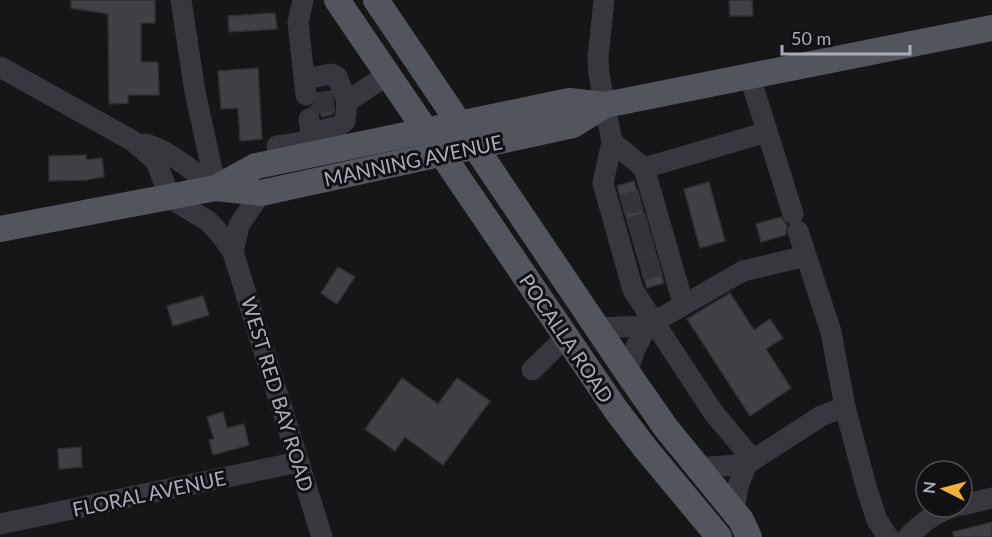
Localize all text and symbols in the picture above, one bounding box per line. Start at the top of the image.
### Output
scale bar [782,18,910,56]
text: 50 m [791,27,831,49]
street label: MANNING AVENUE [322,129,504,191]
street label: POCALLA ROAD [515,269,619,407]
street label: WEST RED BAY ROAD [237,294,319,494]
north arrow [914,459,974,519]
street label: FLORAL AVENUE [70,465,228,521]
text: N [918,480,939,495]

